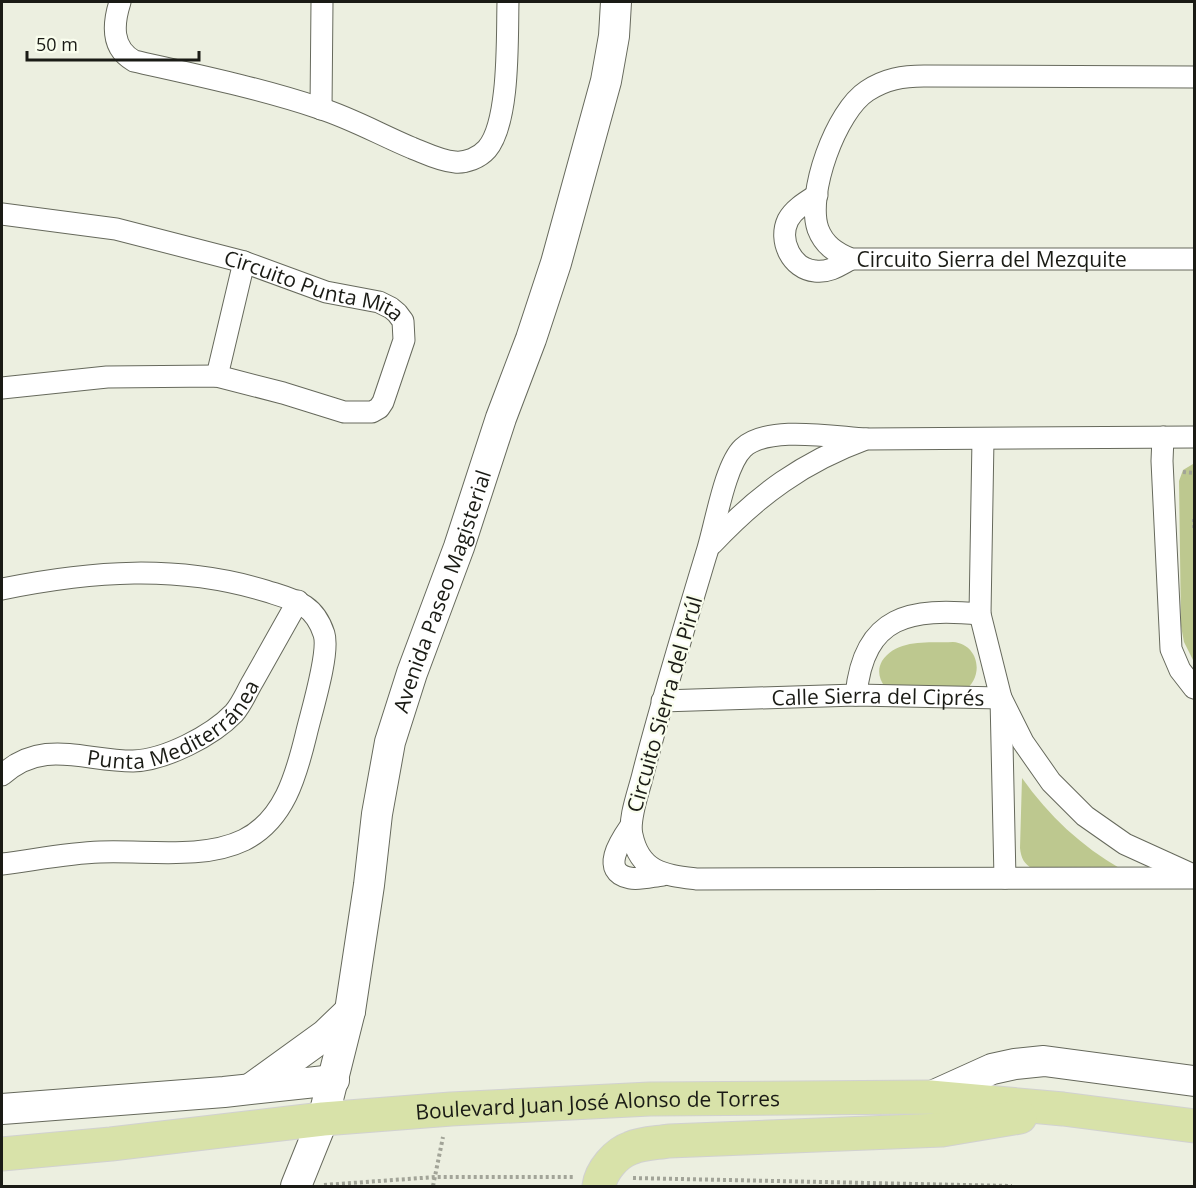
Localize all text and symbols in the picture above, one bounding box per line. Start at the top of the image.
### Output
scale bar [27,24,200,62]
text: 50 m [36,32,78,56]
street label: Circuito Punta Mita [221,243,410,327]
street label: Circuito Sierra del Mezquite [856,245,1127,273]
street label: Avenida Paseo Magisterial [386,466,497,716]
street label: Circuito Sierra del Pirúl [620,593,708,815]
street label: Punta Mediterránea [85,675,265,775]
street label: Calle Sierra del Ciprés [771,681,985,712]
street label: Boulevard Juan José Alonso de Torres [414,1084,780,1126]

